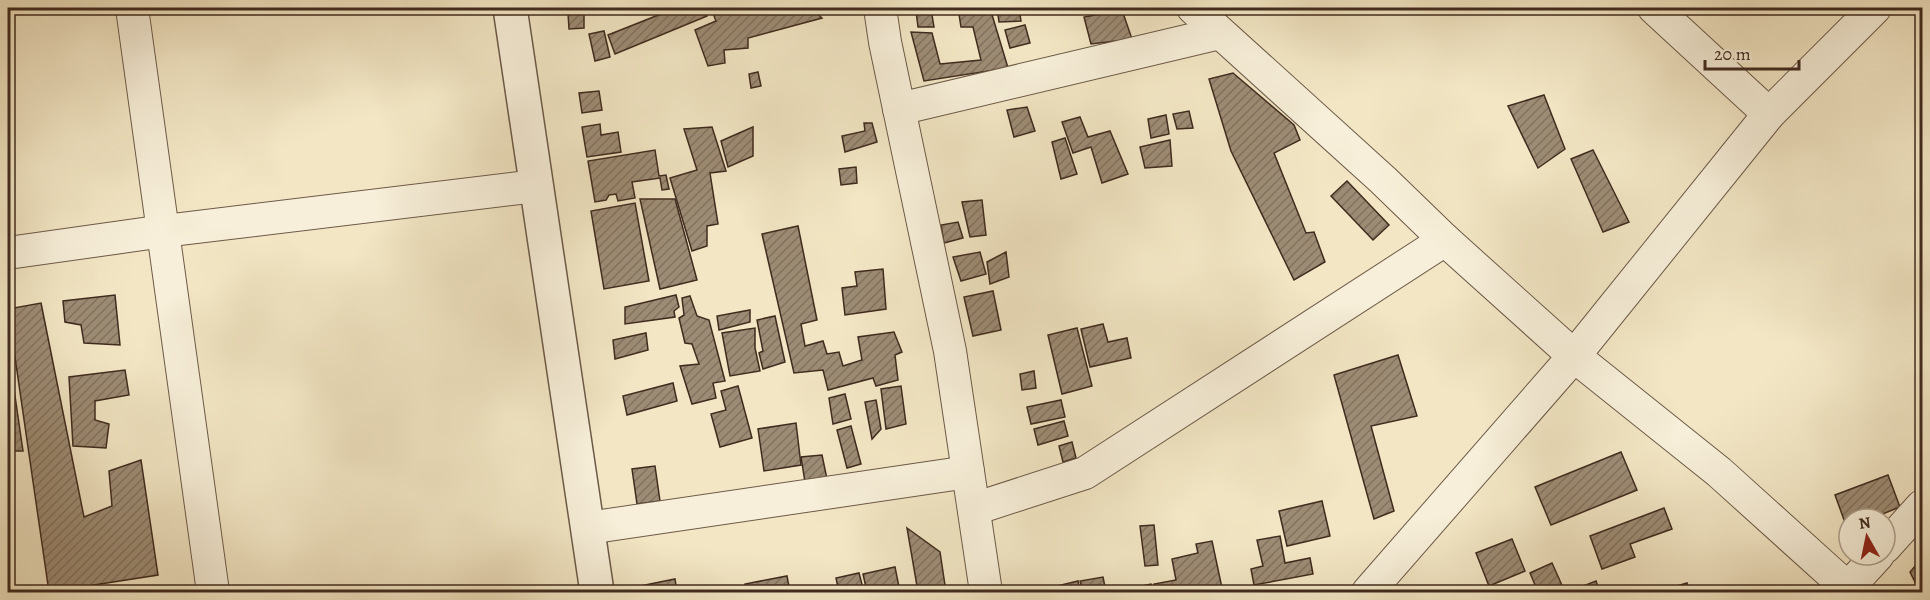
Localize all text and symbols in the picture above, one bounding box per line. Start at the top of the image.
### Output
scale bar [1705,33,1800,71]
text: 20 m [1714,42,1751,66]
north arrow [1837,507,1897,567]
text: N [1857,511,1873,535]

